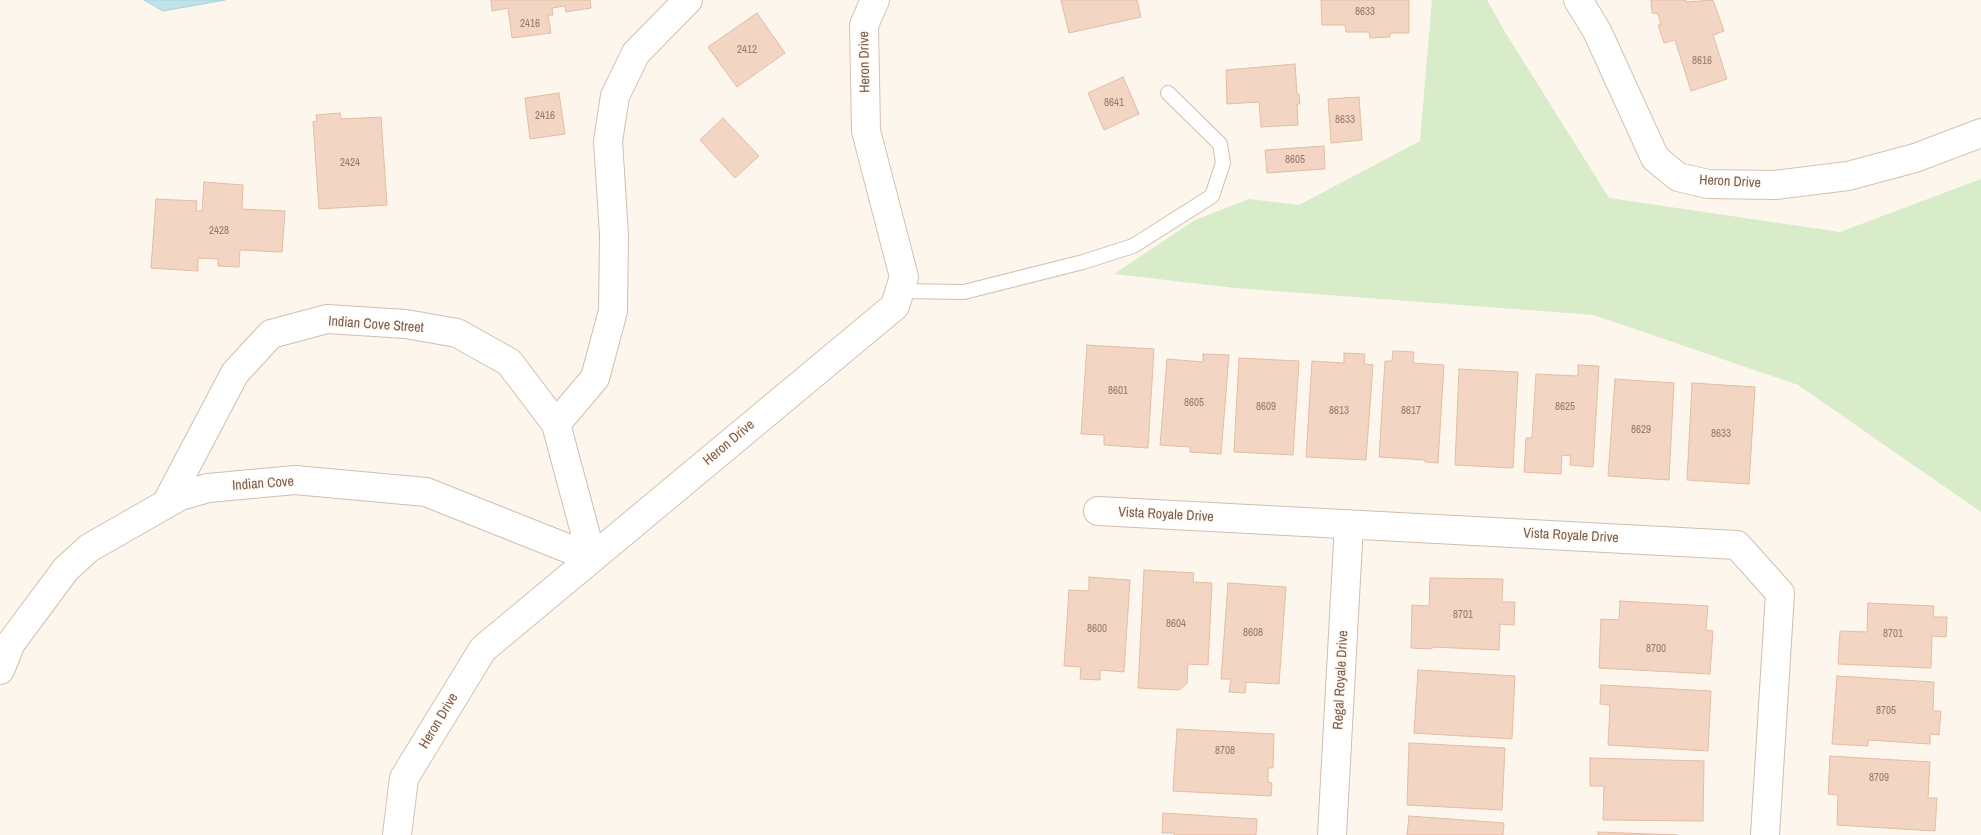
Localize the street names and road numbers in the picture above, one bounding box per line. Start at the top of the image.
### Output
street label: Heron Drive [856,31,874,93]
street label: Heron Drive [1699,172,1761,192]
street label: Indian Cove Street [328,313,424,337]
street label: Heron Drive [700,417,758,469]
street label: Indian Cove [232,473,294,495]
street label: Vista Royale Drive [1118,504,1214,526]
street label: Vista Royale Drive [1523,525,1619,547]
street label: Regal Royale Drive [1330,630,1352,730]
street label: Heron Drive [416,690,462,752]

